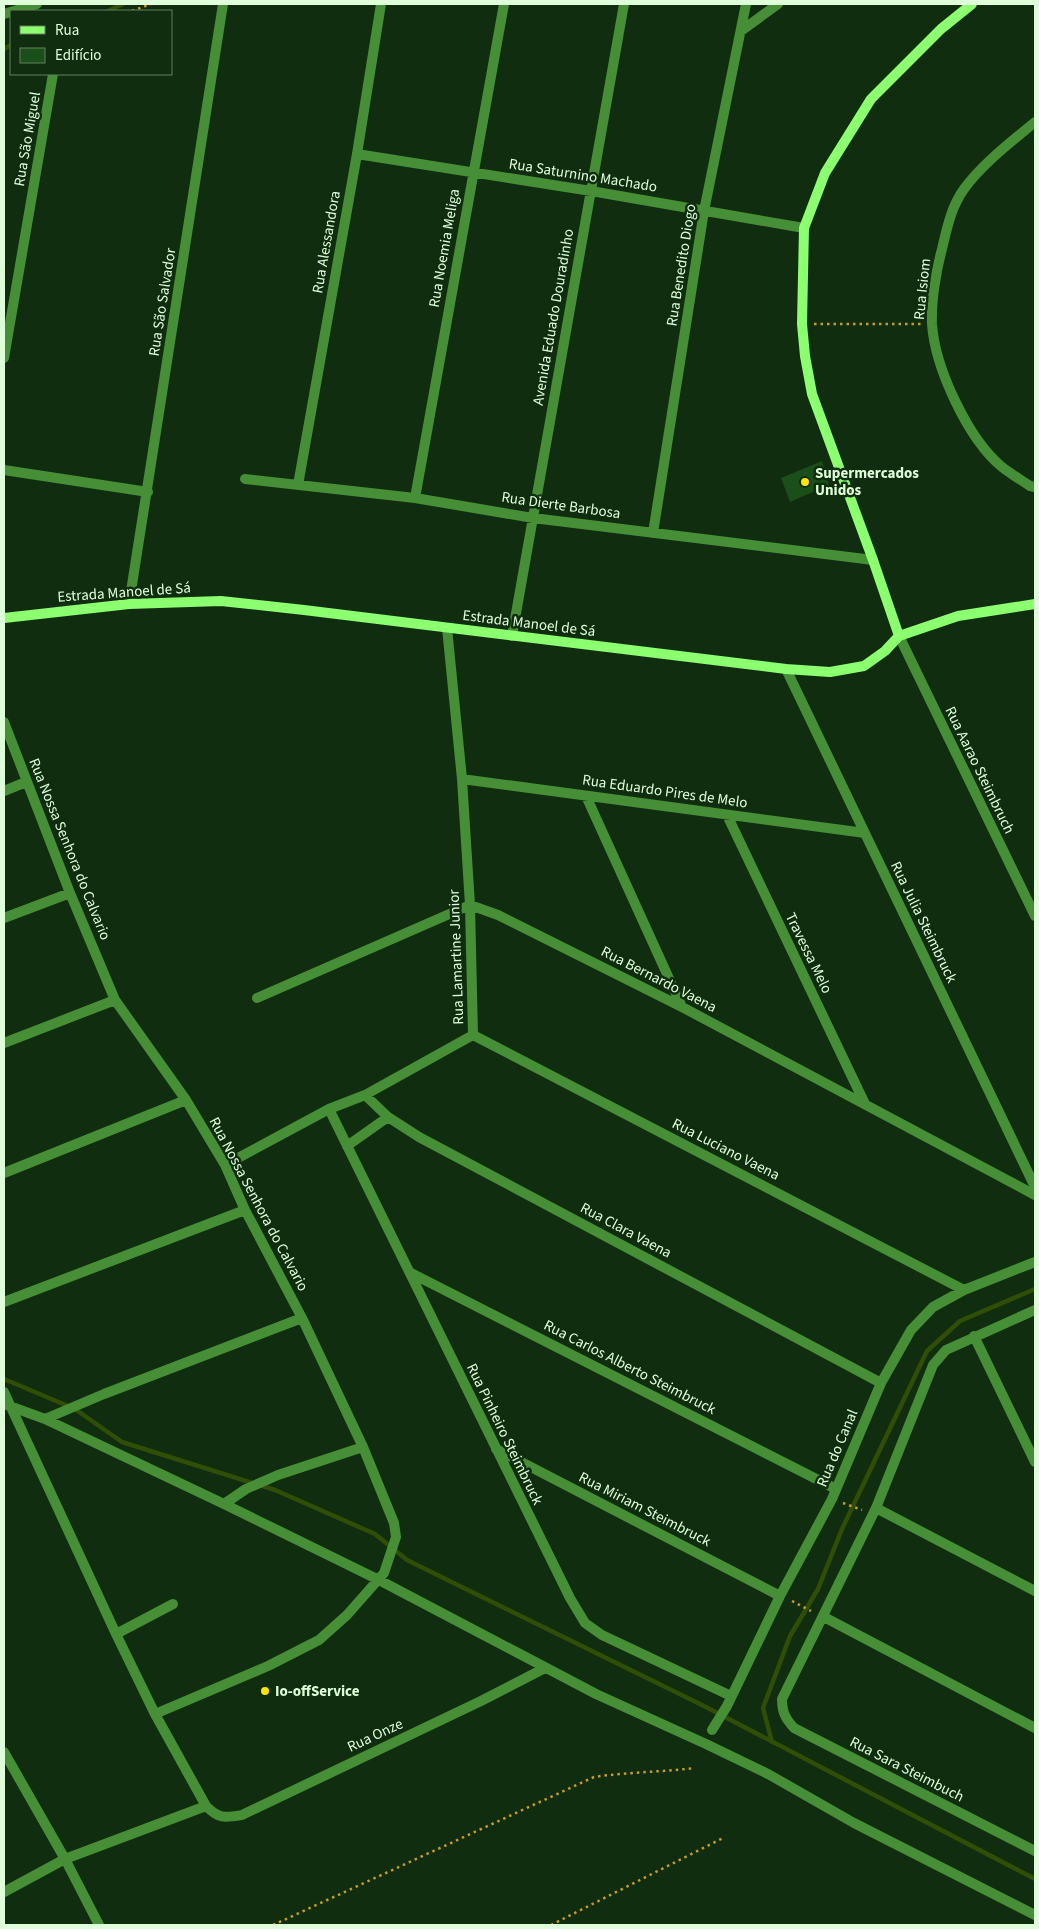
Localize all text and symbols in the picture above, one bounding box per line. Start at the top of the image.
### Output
legend [10,10,172,75]
text: Rua [55,20,79,41]
text: Edifício [55,45,102,66]
street label: Rua São Miguel [9,90,46,188]
street label: Rua Saturnino Machado [507,153,659,198]
street label: Rua Noemia Meliga [424,187,465,309]
street label: Rua Alessandora [307,189,346,295]
street label: Rua Benedito Diogo [661,202,702,328]
street label: Avenida Eduado Douradinho [528,227,579,407]
street label: Rua São Salvador [144,246,182,358]
street label: Rua Isiom [909,257,936,321]
place label: Supermercados Unidos [815,463,919,501]
marker: Supermercados Unidos [799,476,811,488]
street label: Rua Dierte Barbosa [500,487,622,524]
street label: Estrada Manoel de Sá [57,577,191,608]
street label: Estrada Manoel de Sá [461,605,597,642]
street label: Rua Aarao Steimbruch [940,703,1020,838]
street label: Rua Nossa Senhora do Calvario [23,755,116,943]
street label: Rua Eduardo Pires de Melo [581,770,749,813]
street label: Rua Julia Steimbruck [885,858,962,987]
street label: Rua Lamartine Junior [444,888,469,1025]
street label: Travessa Melo [780,909,837,997]
street label: Rua Bernardo Vaena [597,941,720,1018]
street label: Rua Luciano Vaena [668,1113,783,1186]
street label: Rua Nossa Senhora do Calvario [204,1114,313,1295]
street label: Rua Clara Vaena [576,1198,675,1263]
street label: Rua Carlos Alberto Steimbruck [540,1315,720,1420]
street label: Rua Pinheiro Steimbruck [461,1360,548,1509]
street label: Rua do Canal [812,1406,863,1490]
street label: Rua Miriam Steimbruck [575,1467,715,1552]
place label: Io-offService [275,1681,360,1702]
marker: Io-offService [259,1685,271,1697]
street label: Rua Onze [344,1713,406,1757]
street label: Rua Sara Steimbuch [846,1732,968,1807]

